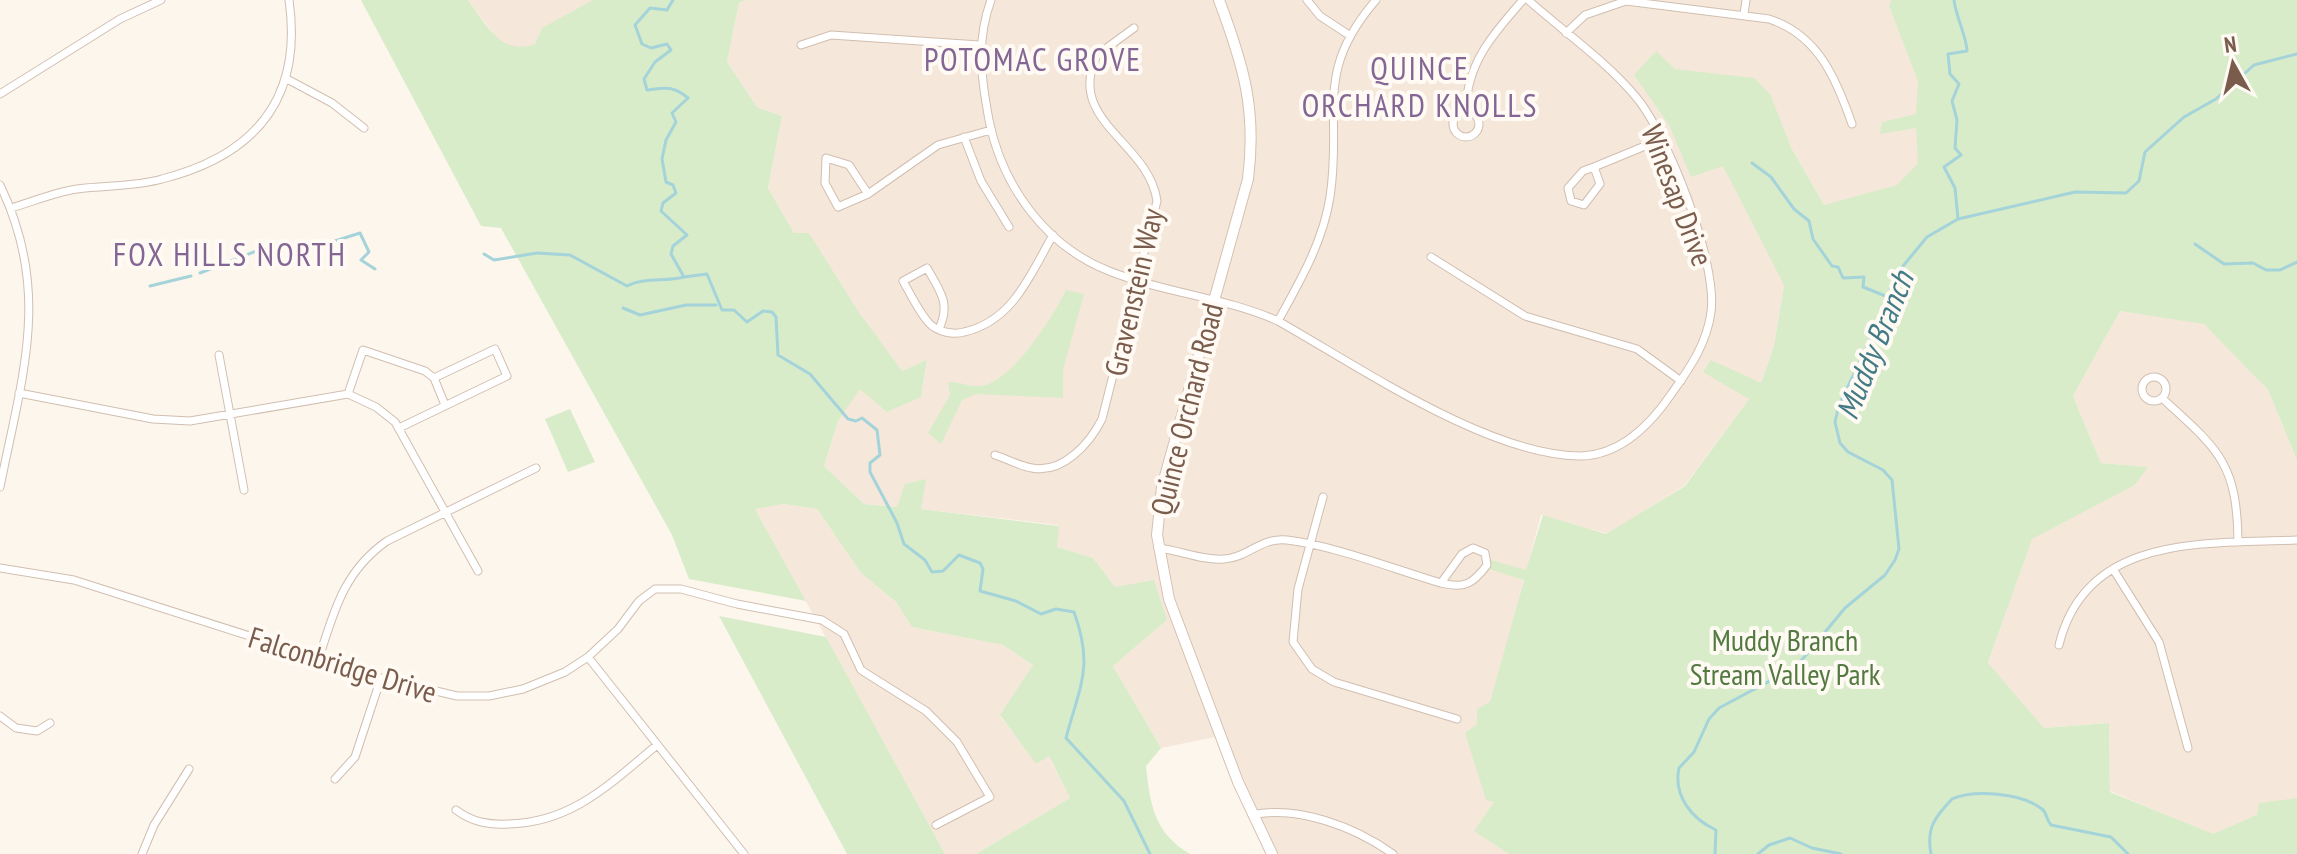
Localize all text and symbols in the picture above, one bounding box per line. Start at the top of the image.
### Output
north arrow [2193,24,2273,104]
text: N [2222,30,2238,59]
district label: POTOMAC GROVE [924,38,1142,80]
district label: QUINCE ORCHARD KNOLLS [1302,47,1538,126]
street label: Winesap Drive [1633,119,1723,271]
street label: Gravenstein Way [1095,204,1171,380]
district label: FOX HILLS NORTH [113,233,347,275]
water label: Muddy Branch [1825,263,1923,425]
street label: Quince Orchard Road [1141,299,1231,519]
street label: Falconbridge Drive [244,617,442,711]
park label: Muddy Branch Stream Valley Park [1690,620,1881,693]

